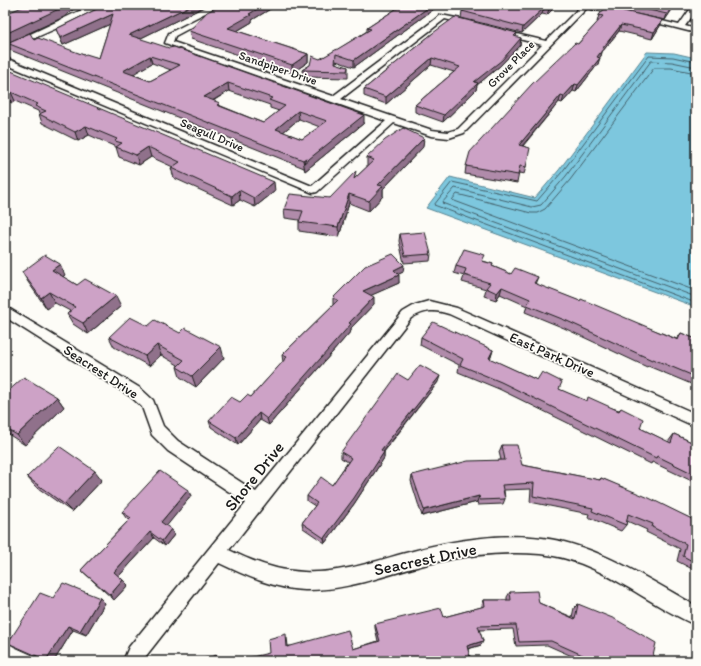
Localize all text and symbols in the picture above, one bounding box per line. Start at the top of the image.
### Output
street label: Grove Place [484,37,538,91]
street label: Sandpiper Drive [237,48,319,88]
street label: Seagull Drive [178,115,246,155]
street label: East Park Drive [507,329,597,381]
street label: Seacrest Drive [60,341,142,403]
street label: Shore Drive [220,437,288,515]
street label: Seacrest Drive [372,538,478,580]

